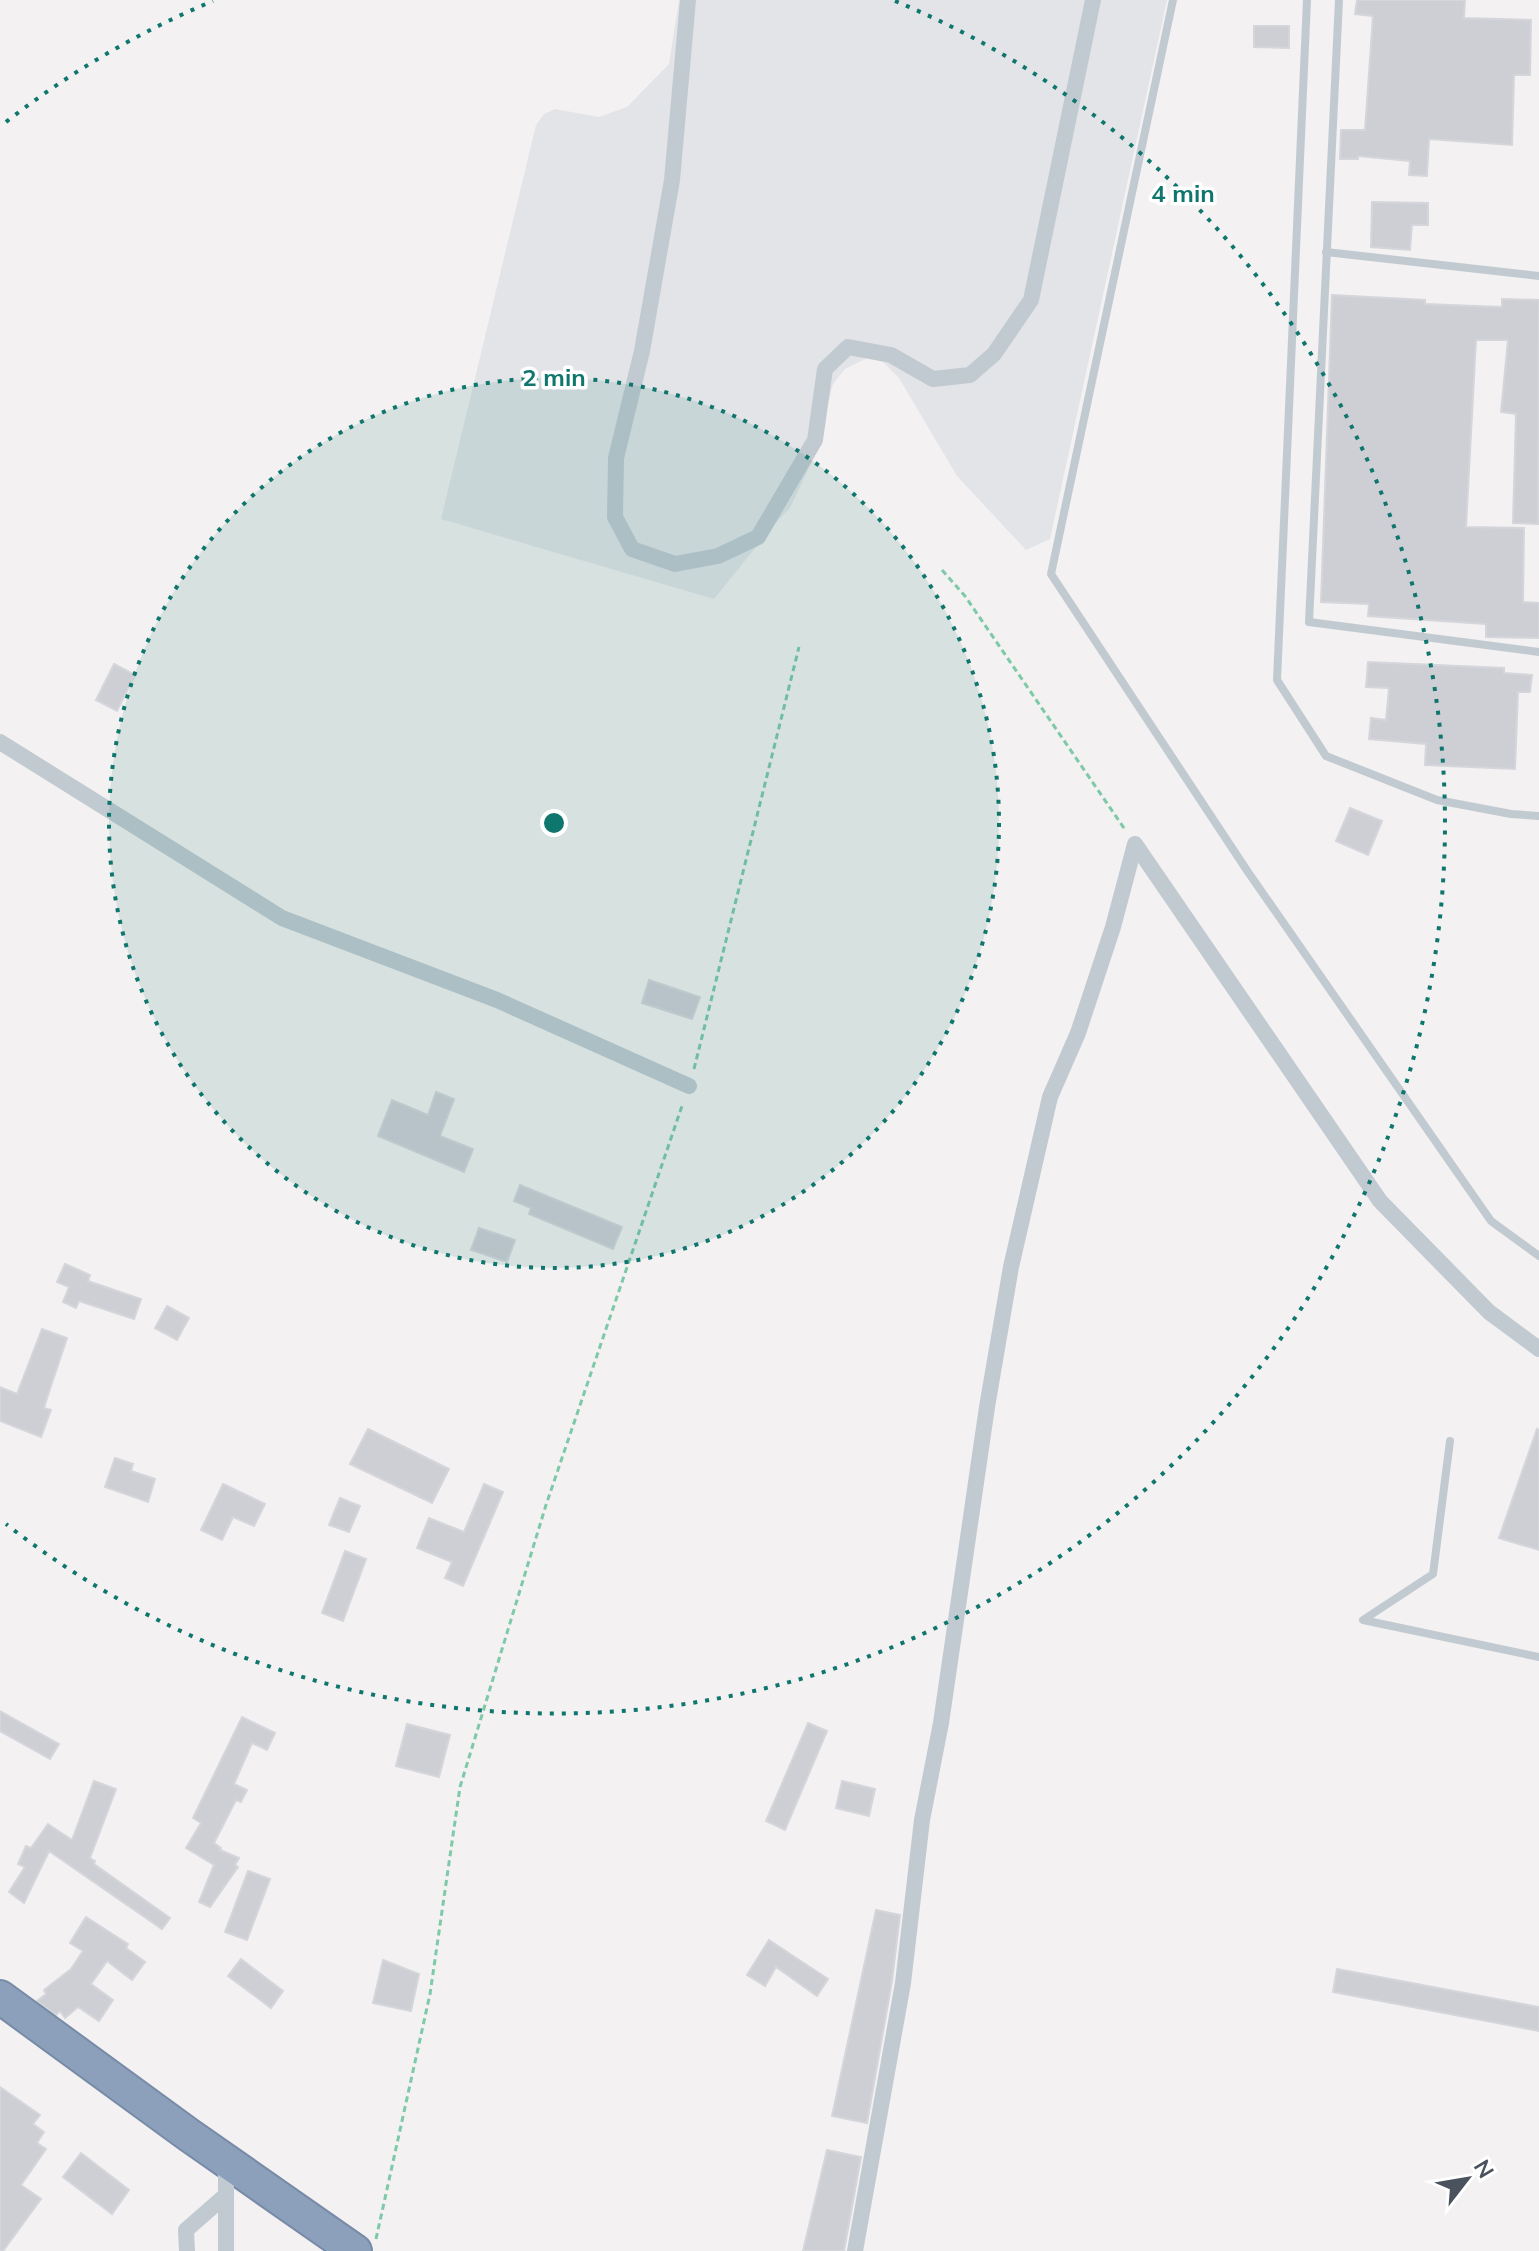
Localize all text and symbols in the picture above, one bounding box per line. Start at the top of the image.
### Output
text: 4 min [1151,178,1215,208]
text: 2 min [522,362,586,392]
centre of rings [540,809,568,837]
north arrow [1427,2139,1507,2219]
text: N [1468,2154,1500,2183]

